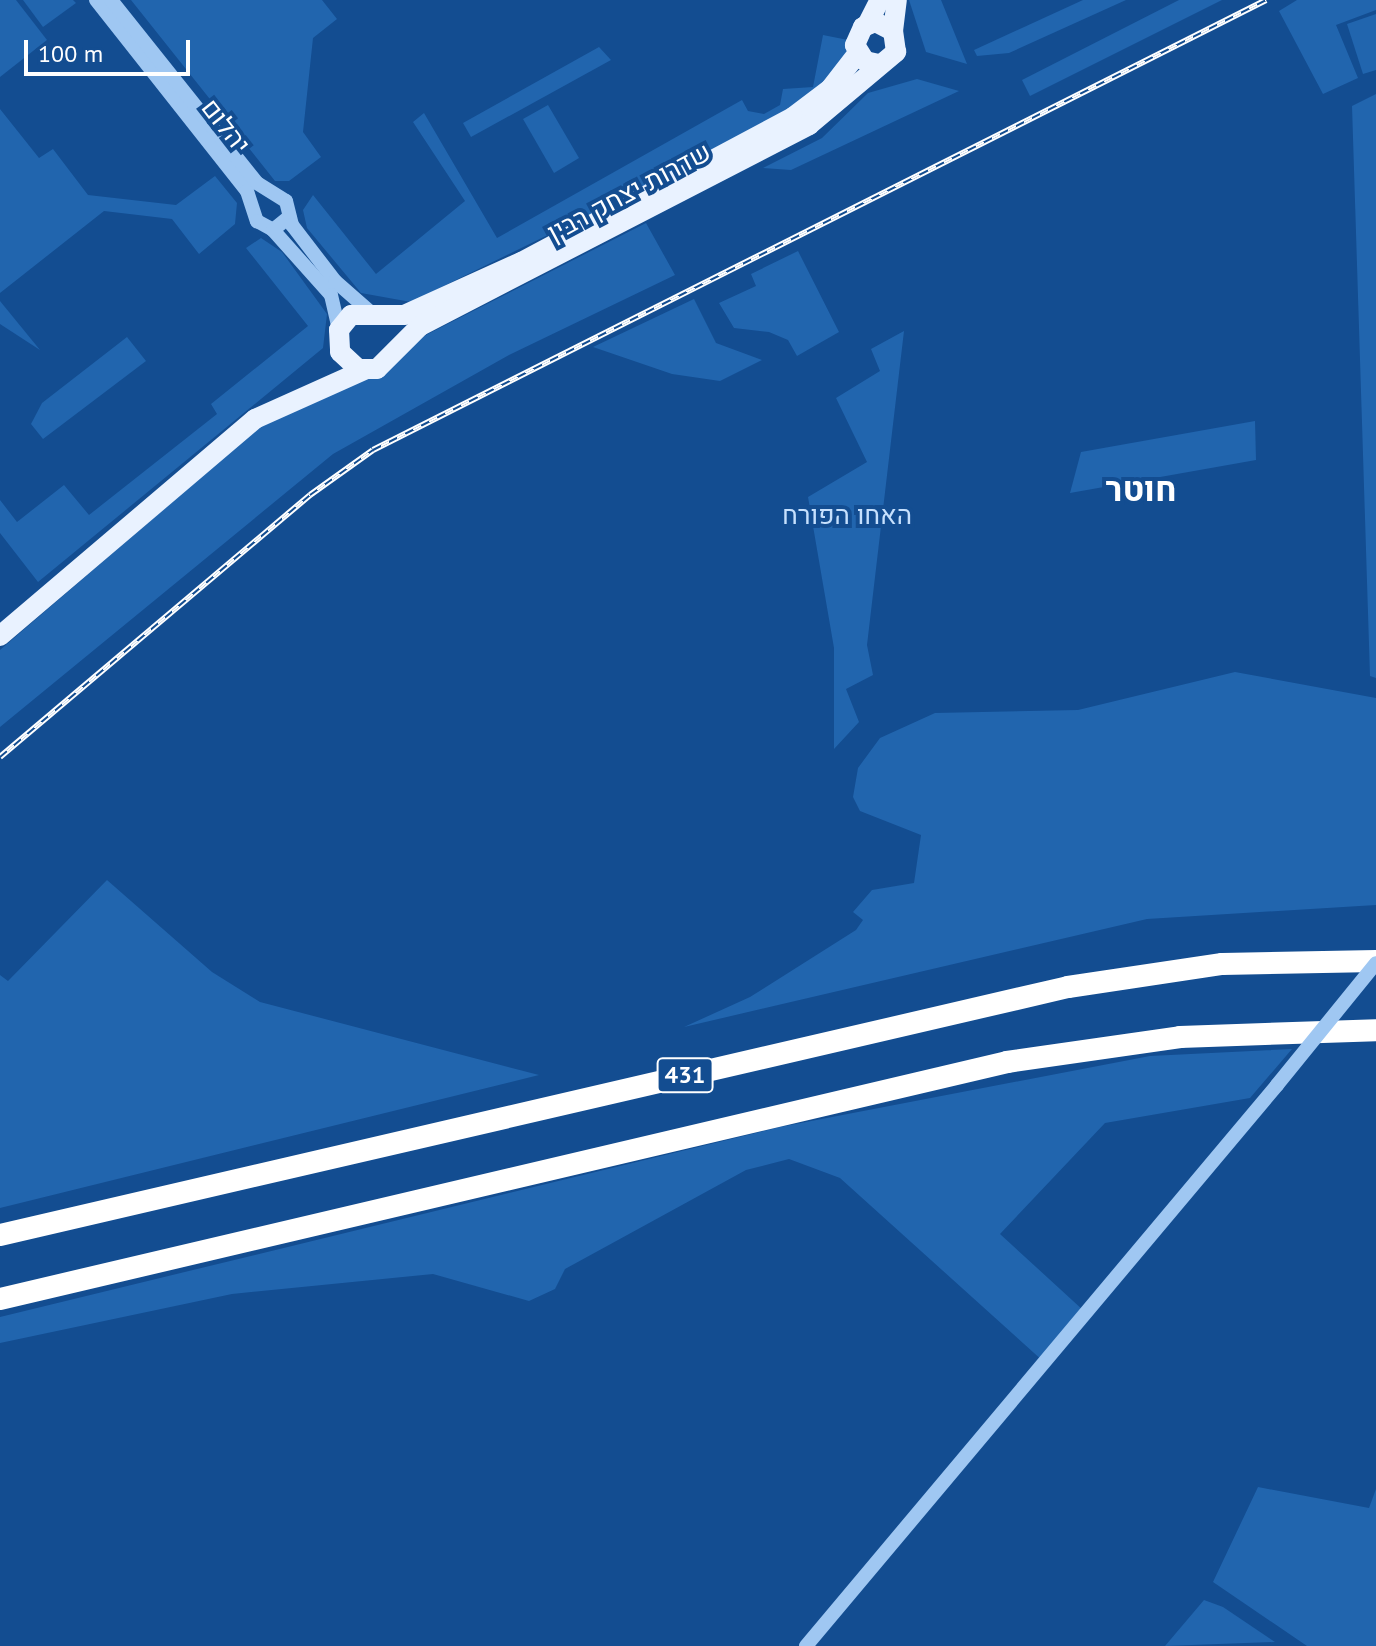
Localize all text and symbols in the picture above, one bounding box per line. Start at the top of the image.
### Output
scale bar [28,24,194,74]
text: 100 m [38,38,103,69]
street label: יהלום [195,92,257,160]
street label: שדרות יצחק רבין [542,136,716,248]
district label: חוטר [1106,469,1176,509]
park label: האחו הפורח [782,499,912,531]
road number: 431 [655,1055,715,1095]

